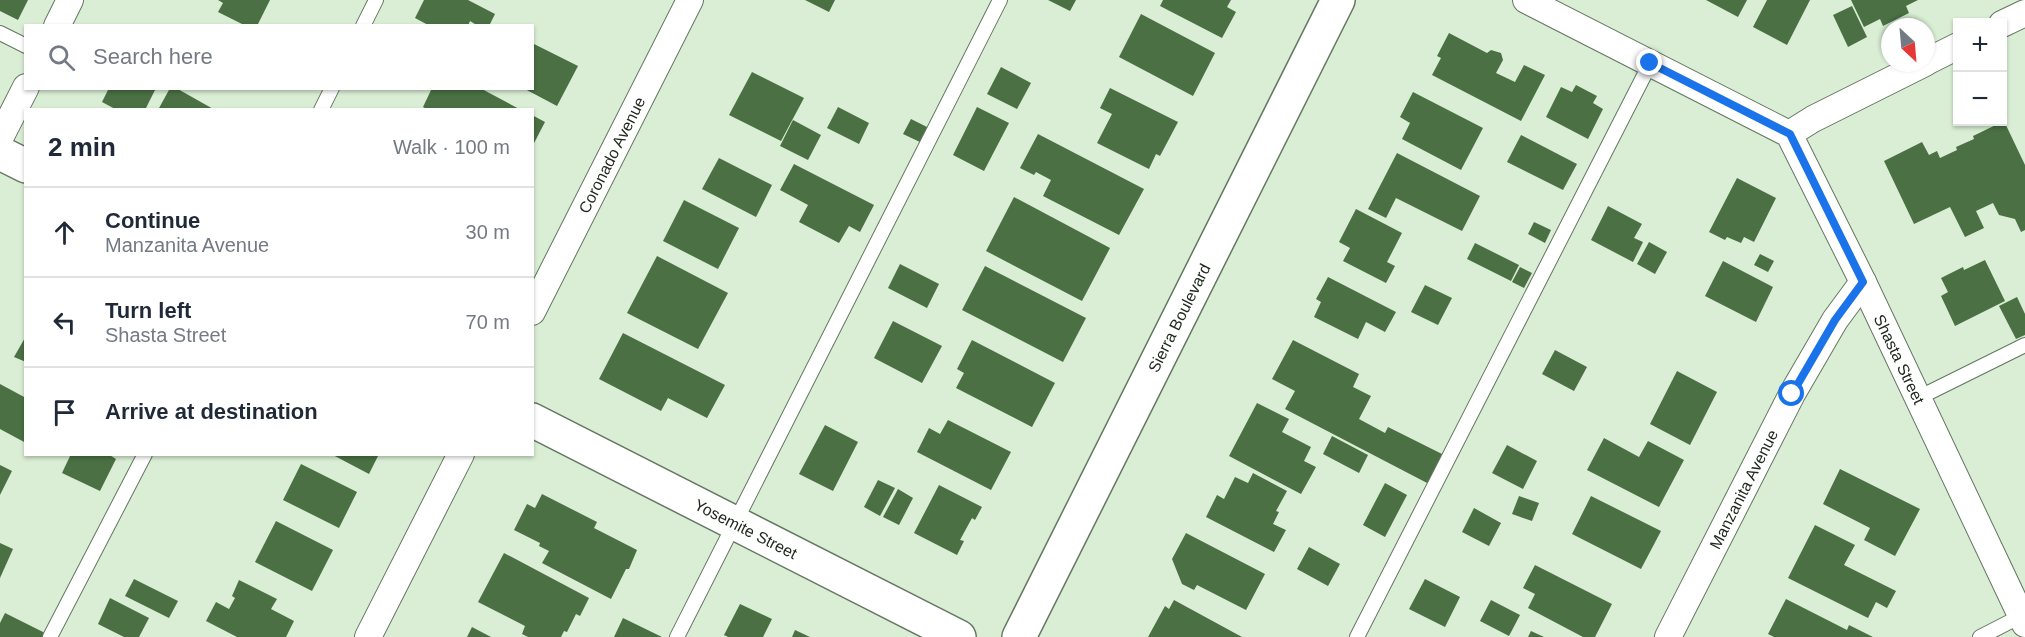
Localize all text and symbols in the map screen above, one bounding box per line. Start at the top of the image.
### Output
north arrow [1881,18,1935,72]
map controls [1953,18,2007,126]
button: + [1953,18,2007,72]
search box [24,24,534,90]
icon: search [45,41,78,74]
text: Search here [93,44,213,69]
route end [1636,49,1662,75]
button: − [1953,72,2007,126]
street label: Coronado Avenue [575,94,648,216]
text: 2 min [48,132,116,162]
text: Walk · 100 m [393,136,510,158]
text: Continue [105,208,200,233]
icon: ahead [48,216,81,249]
text: 30 m [466,221,510,243]
text: Manzanita Avenue [105,234,269,256]
street label: Sierra Boulevard [1145,261,1214,375]
text: Turn left [105,298,191,323]
icon: left [48,306,81,339]
text: 70 m [466,311,510,333]
street label: Shasta Street [1871,312,1928,407]
text: Shasta Street [105,324,226,346]
route start [1778,380,1804,406]
icon: arrive [48,396,81,429]
text: Arrive at destination [105,399,318,424]
street label: Manzanita Avenue [1706,427,1781,552]
street label: Yosemite Street [692,496,800,562]

